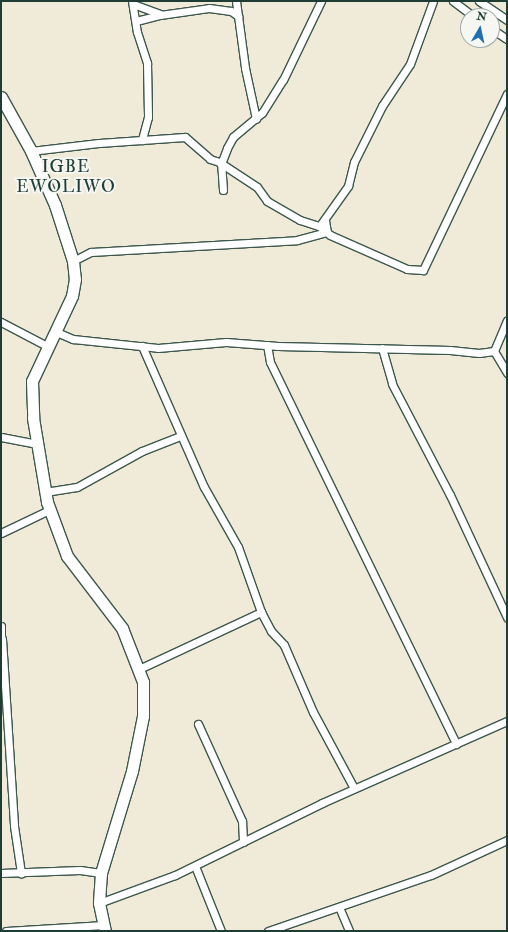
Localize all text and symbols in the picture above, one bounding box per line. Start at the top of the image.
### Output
north arrow [460,8,500,48]
text: N [476,9,488,24]
district label: IGBE EWOLIWO [16,157,116,197]

